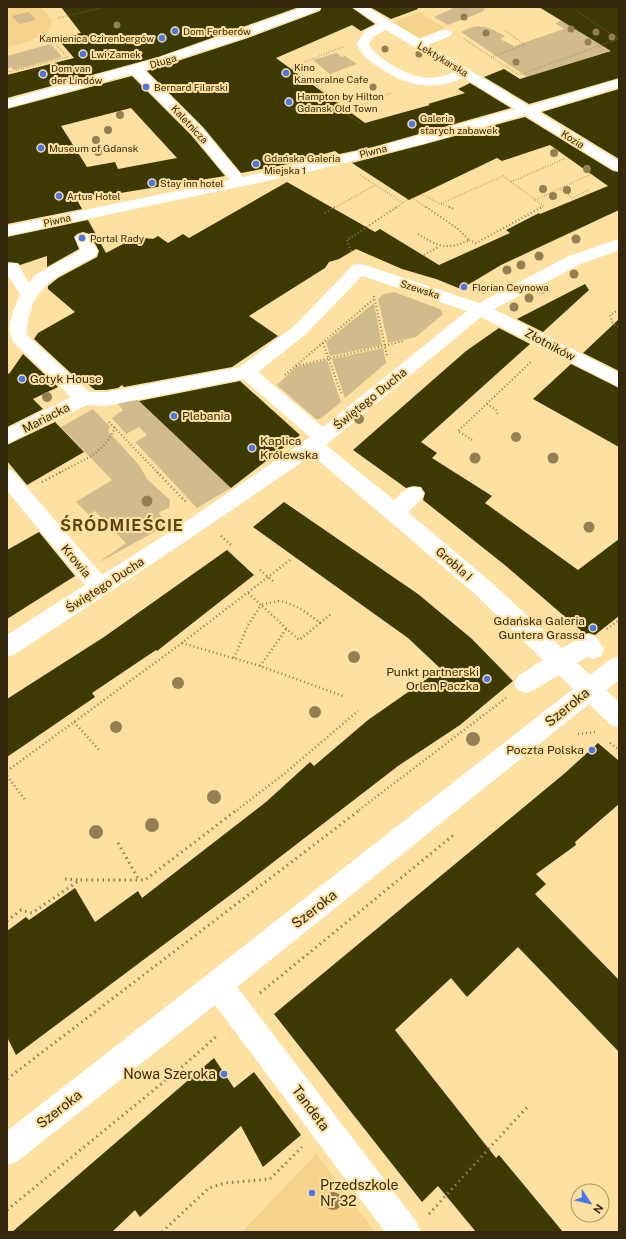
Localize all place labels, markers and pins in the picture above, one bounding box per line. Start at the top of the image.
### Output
place label: Dom Ferberów [183,25,251,37]
marker: Dom Ferberów [170,26,180,36]
place label: Kamienica Czirenbergów [39,32,154,44]
marker: Kamienica Czirenbergów [157,33,167,43]
place label: Lwi Zamek [91,48,141,60]
marker: Lwi Zamek [78,49,88,59]
place label: Kino Kameralne Cafe [294,61,369,85]
place label: Dom van der Lindów [51,62,103,86]
marker: Kino Kameralne Cafe [281,68,291,78]
marker: Dom van der Lindów [38,69,48,79]
place label: Bernard Filarski [154,81,228,93]
marker: Bernard Filarski [141,82,151,92]
place label: Hampton by Hilton Gdansk Old Town [297,90,384,114]
marker: Hampton by Hilton Gdansk Old Town [284,97,294,107]
place label: Galeria starych zabawek [420,112,498,136]
marker: Galeria starych zabawek [407,119,417,129]
place label: Museum of Gdansk [49,142,139,154]
marker: Museum of Gdansk [36,143,46,153]
place label: Gdańska Galeria Miejska 1 [264,152,340,176]
marker: Gdańska Galeria Miejska 1 [251,159,261,169]
place label: Stay inn hotel [160,177,224,189]
marker: Stay inn hotel [147,178,157,188]
place label: Artus Hotel [67,190,120,202]
marker: Artus Hotel [54,191,64,201]
place label: Portal Rady [90,232,145,244]
marker: Portal Rady [77,233,87,243]
place label: Florian Ceynowa [472,281,549,293]
marker: Florian Ceynowa [459,282,469,292]
place label: Gotyk House [30,372,102,386]
marker: Gotyk House [17,374,27,384]
place label: Plebania [182,409,230,423]
marker: Plebania [169,411,179,421]
place label: Kaplica Królewska [260,434,318,462]
marker: Kaplica Królewska [247,443,257,453]
place label: Gdańska Galeria Guntera Grassa [493,614,585,642]
marker: Gdańska Galeria Guntera Grassa [588,623,598,633]
place label: Punkt partnerski Orlen Paczka [386,665,479,693]
marker: Punkt partnerski Orlen Paczka [482,674,492,684]
place label: Poczta Polska [506,743,584,757]
marker: Poczta Polska [587,745,597,755]
place label: Nowa Szeroka [123,1066,216,1082]
marker: Nowa Szeroka [219,1069,229,1079]
place label: Przedszkole Nr 32 [320,1177,399,1209]
marker: Przedszkole Nr 32 [307,1188,317,1198]

